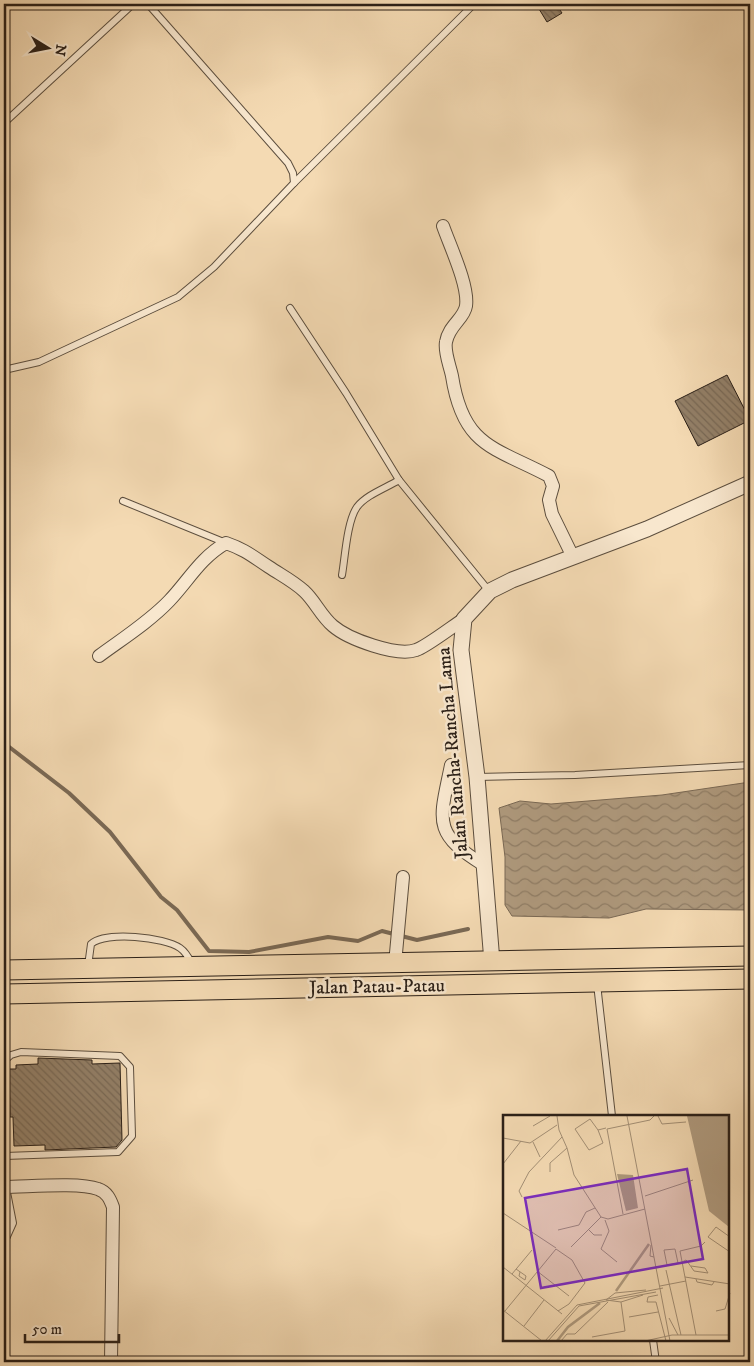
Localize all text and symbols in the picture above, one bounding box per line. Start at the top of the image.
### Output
north arrow [22,22,72,72]
text: N [50,43,70,58]
street label: Jalan Rancha-Rancha Lama [432,646,474,862]
street label: Jalan Patau-Patau [307,974,445,1000]
inset map [503,1115,729,1341]
scale bar [25,1311,119,1343]
text: 50 m [32,1320,62,1339]

